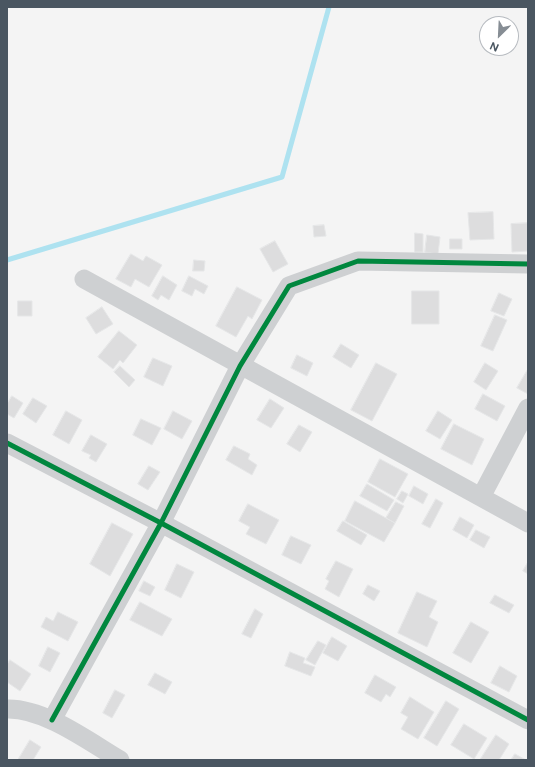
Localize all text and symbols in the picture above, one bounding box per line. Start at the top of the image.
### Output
north arrow [479,16,519,56]
text: N [488,39,501,54]

